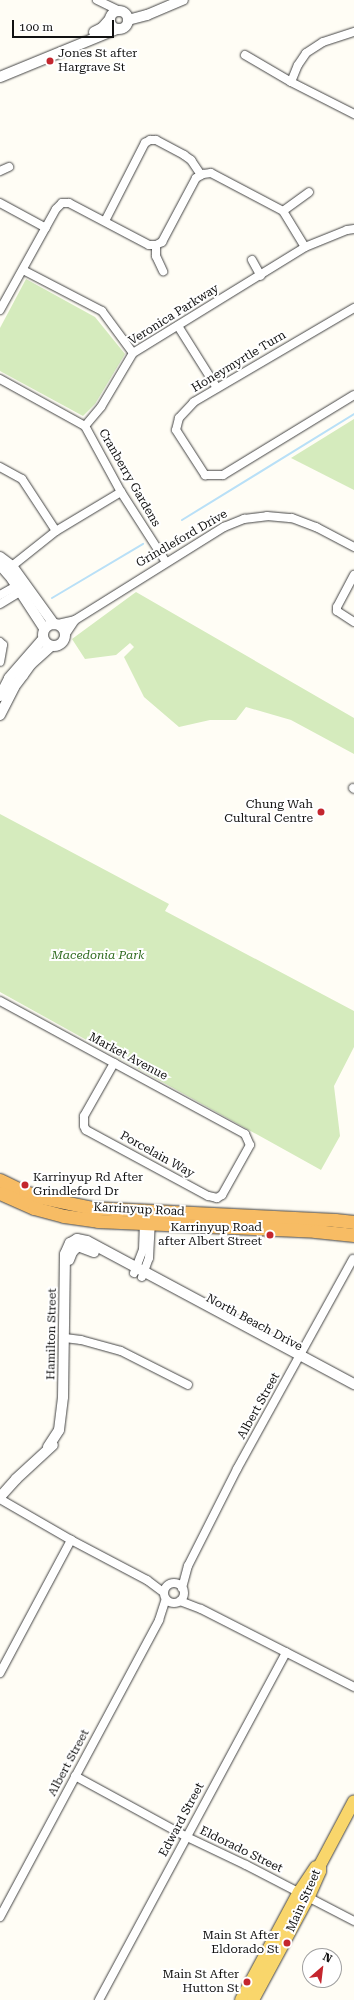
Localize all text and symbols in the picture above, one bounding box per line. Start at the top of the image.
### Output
scale bar [14,12,116,38]
text: 100 m [19,20,53,34]
place label: Jones St after Hargrave St [58,47,137,75]
marker: Jones St after Hargrave St [45,56,55,66]
street label: Veronica Parkway [126,281,222,349]
street label: Honeymyrtle Turn [189,328,289,396]
street label: Cranberry Gardens [95,426,163,530]
street label: Grindleford Drive [134,507,230,571]
place label: Chung Wah Cultural Centre [224,798,313,826]
marker: Chung Wah Cultural Centre [316,807,326,817]
park label: Macedonia Park [52,949,144,963]
street label: Market Avenue [86,1030,170,1084]
street label: Porcelain Way [117,1129,197,1181]
place label: Karrinyup Rd After Grindleford Dr [33,1171,143,1199]
marker: Karrinyup Rd After Grindleford Dr [20,1180,30,1190]
street label: Karrinyup Road [93,1200,185,1220]
place label: Karrinyup Road after Albert Street [158,1221,262,1249]
marker: Karrinyup Road after Albert Street [265,1230,275,1240]
street label: Hamilton Street [44,1288,60,1380]
street label: North Beach Drive [203,1292,305,1354]
street label: Albert Street [235,1370,283,1442]
street label: Albert Street [45,1727,93,1799]
street label: Edward Street [156,1781,208,1859]
street label: Eldorado Street [197,1824,285,1876]
street label: Main Street [284,1868,324,1934]
place label: Main St After Eldorado St [202,1929,279,1957]
marker: Main St After Eldorado St [282,1938,292,1948]
north arrow [302,1948,342,1988]
text: N [321,1950,334,1966]
place label: Main St After Hutton St [162,1968,239,1996]
marker: Main St After Hutton St [242,1977,252,1987]

